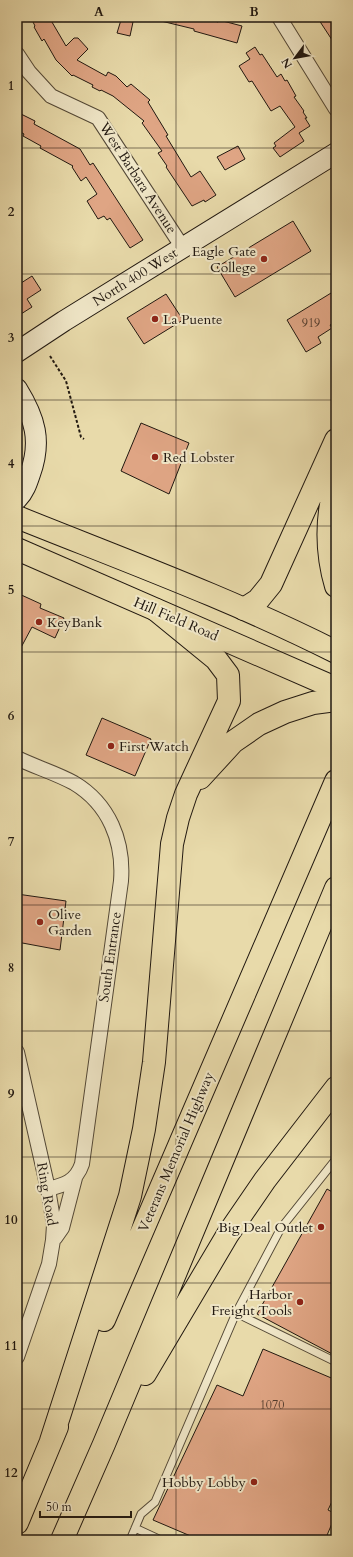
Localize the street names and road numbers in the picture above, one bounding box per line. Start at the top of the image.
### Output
street label: West Barbara Avenue [94,118,181,237]
street label: North 400 West [89,243,182,311]
street label: Hill Field Road [131,593,222,646]
street label: South Entrance [94,911,126,1003]
street label: Veterans Memorial Highway [134,1068,219,1235]
street label: Ring Road [32,1161,62,1228]

